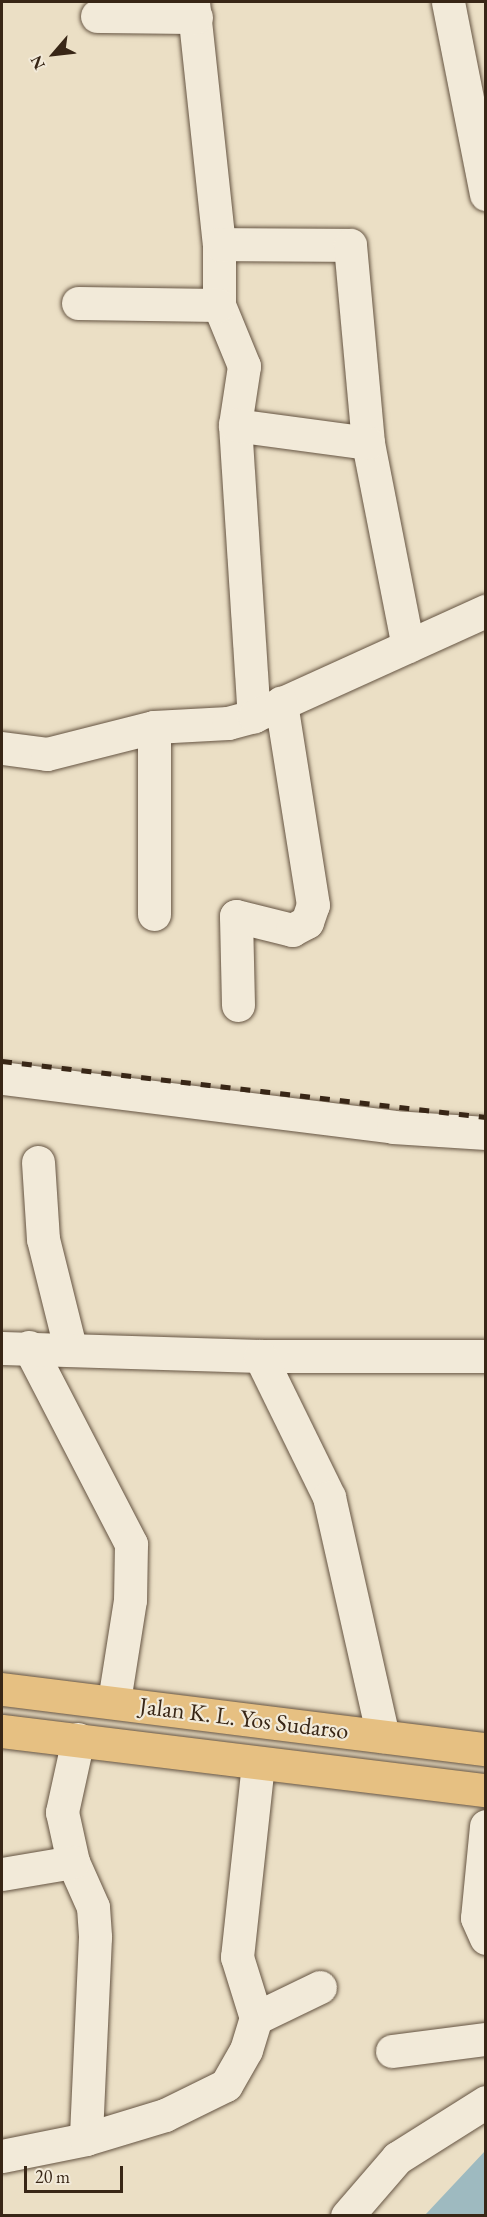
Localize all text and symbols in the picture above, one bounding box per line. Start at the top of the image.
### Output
north arrow [24,24,84,84]
text: N [25,52,50,73]
street label: Jalan K. L. Yos Sudarso [138,1691,350,1745]
scale bar [27,2154,126,2192]
text: 20 m [35,2165,70,2188]

